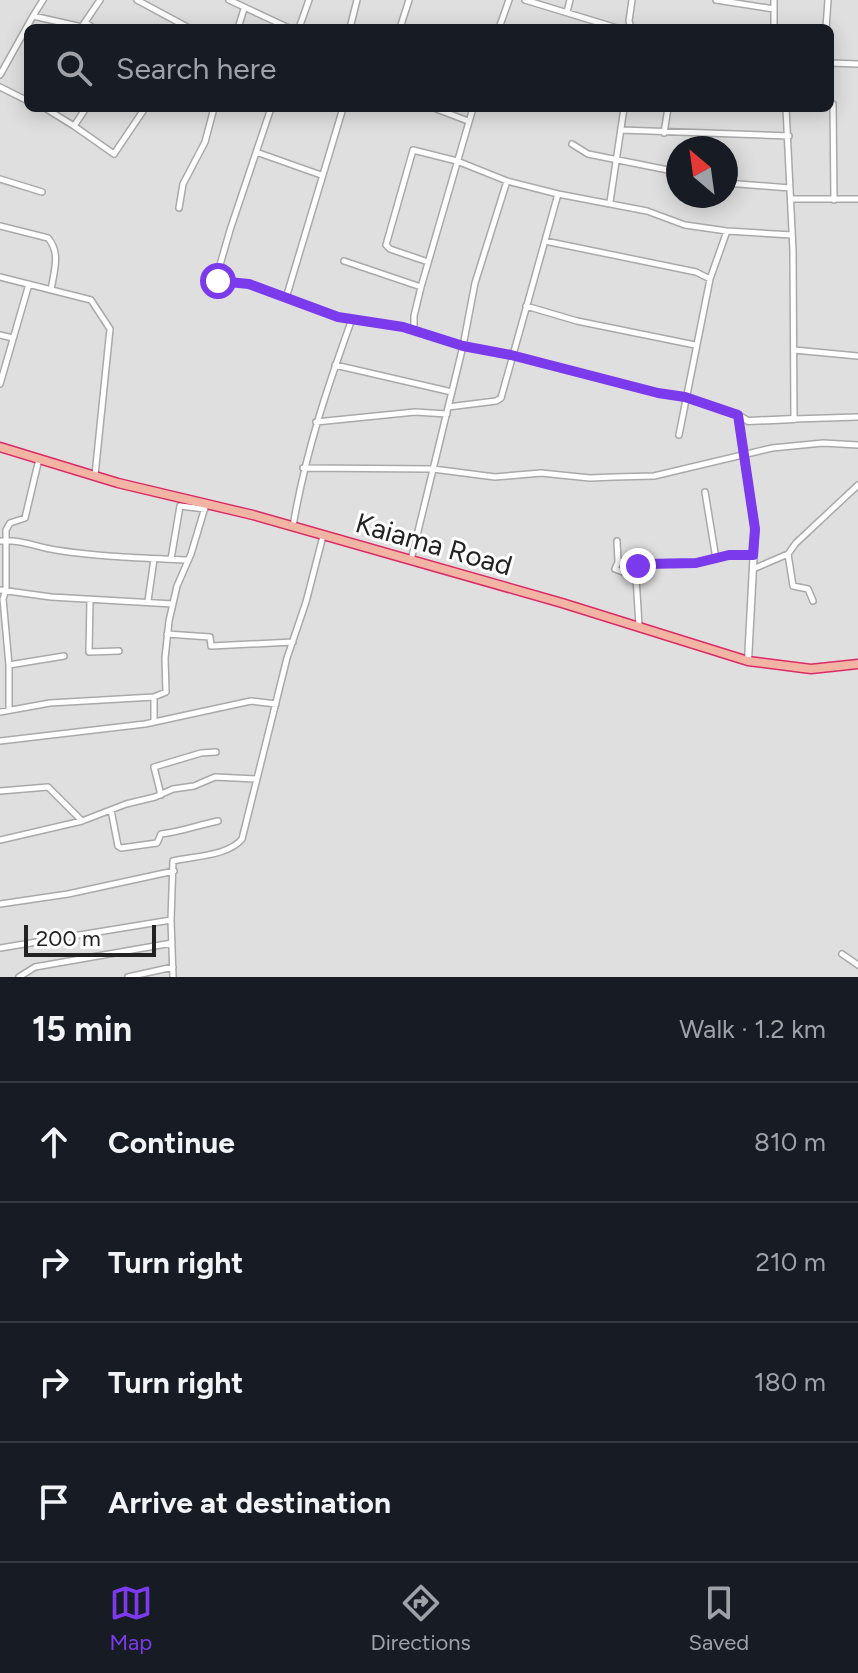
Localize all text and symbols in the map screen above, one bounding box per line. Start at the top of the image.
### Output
search box [24,24,834,112]
icon: search [52,46,96,90]
text: Search here [116,50,276,87]
north arrow [666,136,738,208]
route start [200,263,236,299]
street label: Kaiama Road [352,505,516,583]
route end [620,548,656,584]
scale bar [24,921,156,957]
text: 200 m [36,925,101,952]
text: 15 min [32,1009,132,1050]
text: Walk · 1.2 km [679,1013,826,1045]
icon: ahead [32,1120,76,1164]
text: Continue [108,1124,235,1161]
text: 810 m [754,1126,826,1158]
icon: right [32,1240,76,1284]
text: Turn right [108,1244,243,1281]
text: 210 m [756,1246,826,1278]
icon: right [32,1360,76,1404]
text: Turn right [108,1364,243,1401]
text: 180 m [754,1366,826,1398]
icon: arrive [32,1480,76,1524]
text: Arrive at destination [108,1484,391,1521]
tab: Map [109,1581,153,1656]
tab: Directions [371,1581,471,1656]
tab: Saved [688,1581,749,1656]

